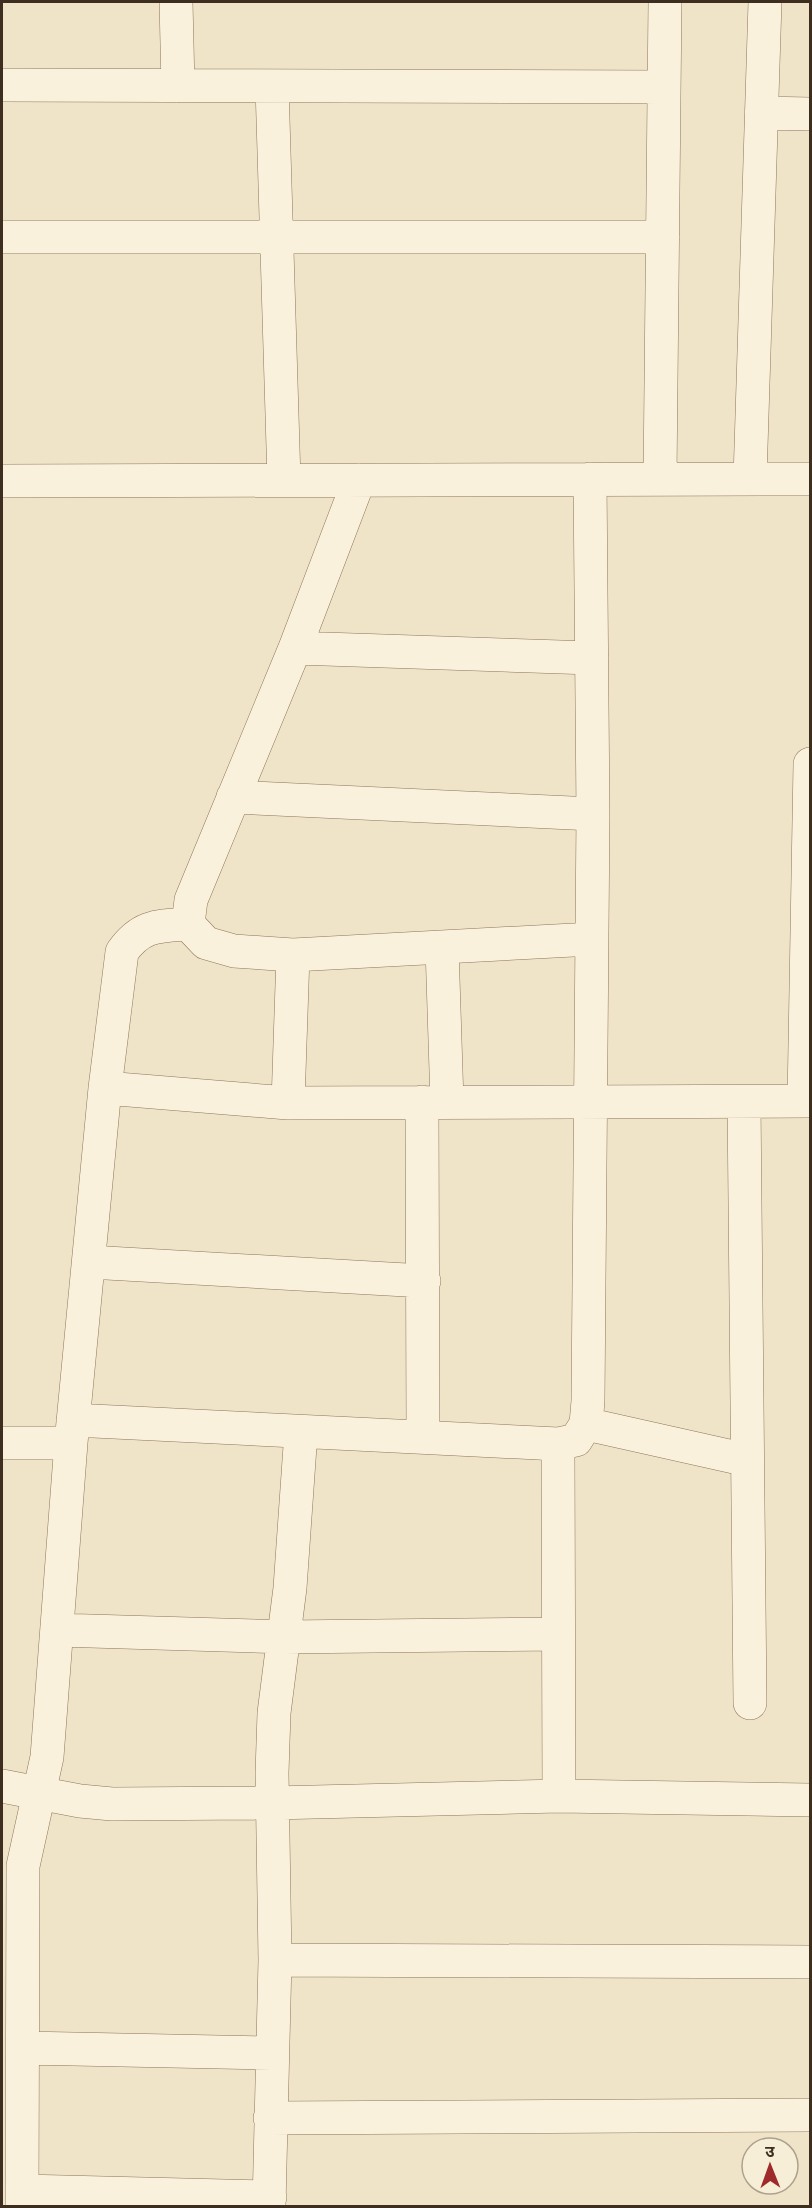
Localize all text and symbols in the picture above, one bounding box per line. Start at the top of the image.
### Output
north arrow [740,2136,800,2196]
text: उ [765,2141,775,2161]

